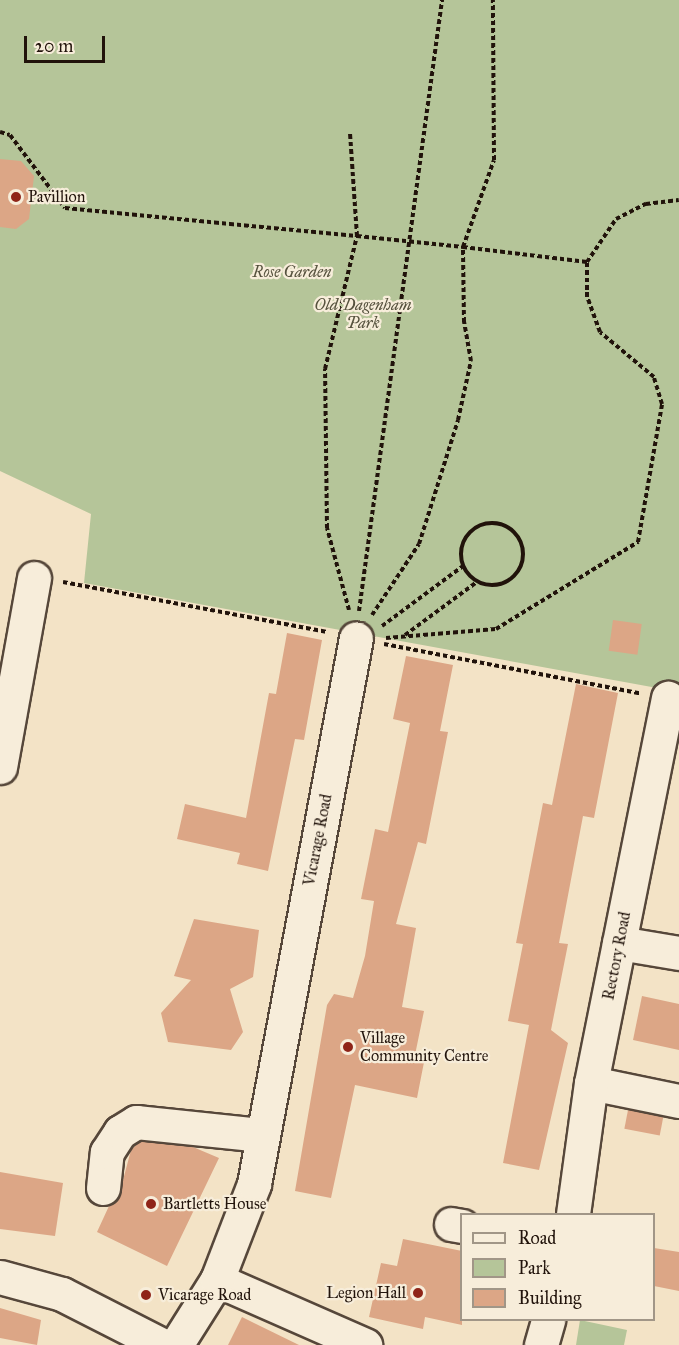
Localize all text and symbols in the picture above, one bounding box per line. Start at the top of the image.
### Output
scale bar [27,24,108,62]
text: 20 m [35,35,73,57]
place label: Pavillion [28,187,85,207]
marker: Pavillion [9,190,23,204]
park label: Rose Garden [253,262,331,282]
park label: Old Dagenham Park [314,295,412,333]
street label: Vicarage Road [300,792,336,888]
street label: Rectory Road [599,910,635,1002]
place label: Village Community Centre [360,1028,488,1066]
marker: Village Community Centre [341,1040,355,1054]
place label: Bartletts House [163,1194,266,1214]
marker: Bartletts House [144,1197,158,1211]
legend [460,1213,655,1321]
text: Road [518,1227,556,1249]
text: Park [518,1257,551,1279]
place label: Legion Hall [326,1283,406,1303]
place label: Vicarage Road [158,1285,251,1305]
marker: Legion Hall [411,1286,425,1300]
text: Building [518,1287,581,1309]
marker: Vicarage Road [139,1288,153,1302]

